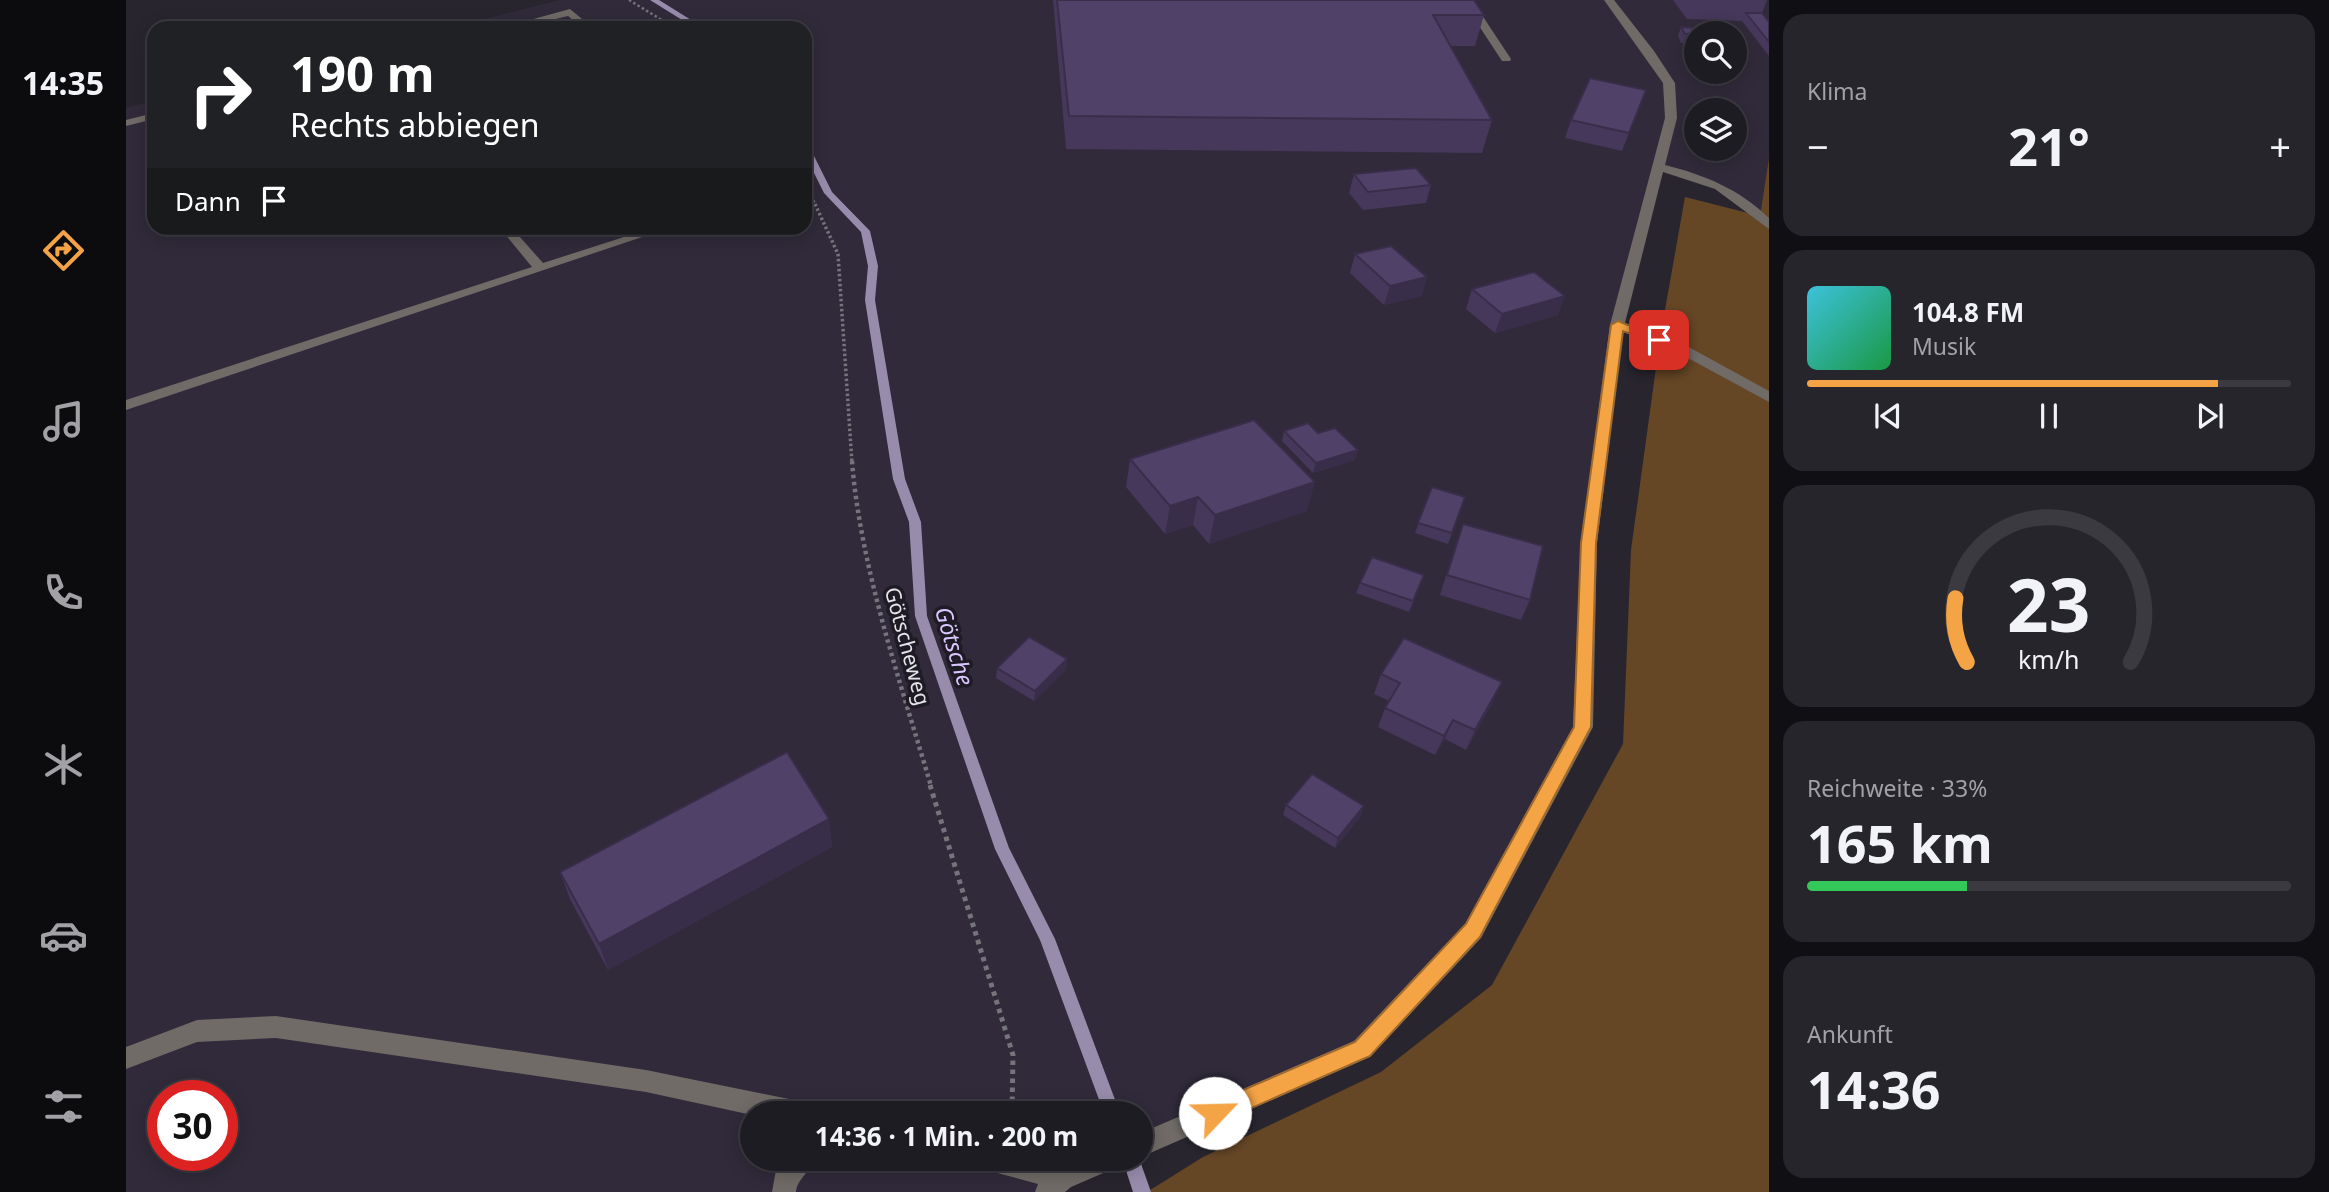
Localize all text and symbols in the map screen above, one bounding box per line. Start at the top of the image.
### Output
map controls [1684,21,1747,161]
button: search [1684,21,1747,84]
text: 190 m [290,40,435,106]
icon: right [175,49,266,140]
text: 14:35 [22,61,104,104]
text: Klima [1807,75,1868,107]
button: layers [1684,98,1747,161]
text: Rechts abbiegen [290,103,539,146]
text: 21° [2008,110,2090,181]
text: − [1807,120,1829,172]
text: + [2269,120,2291,172]
icon: arrive [255,182,293,220]
text: Dann [175,183,241,219]
icon: directions [39,226,88,275]
text: 104.8 FM [1912,294,2024,330]
pin [1629,310,1689,370]
icon: arrive [1640,321,1678,359]
text: Musik [1912,330,1976,362]
icon: music [39,397,88,446]
icon: previous [1869,397,1907,435]
icon: pause [2030,397,2068,435]
icon: next [2191,397,2229,435]
text: 23 [2007,554,2091,653]
icon: phone [39,568,88,617]
street label: Götscheweg [879,584,937,708]
water label: Götsche [928,602,982,690]
text: km/h [2018,642,2080,676]
icon: climate [39,740,88,789]
text: Reichweite · 33% [1807,772,1987,804]
text: 165 km [1807,807,1993,878]
icon: car [39,911,88,960]
text: Ankunft [1807,1018,1893,1050]
text: 14:36 [1807,1053,1941,1124]
position arrow [1178,1076,1252,1150]
speed limit sign: 30 [147,1080,238,1171]
icon: filters [39,1082,88,1131]
text: 14:36 · 1 Min. · 200 m [815,1118,1078,1154]

